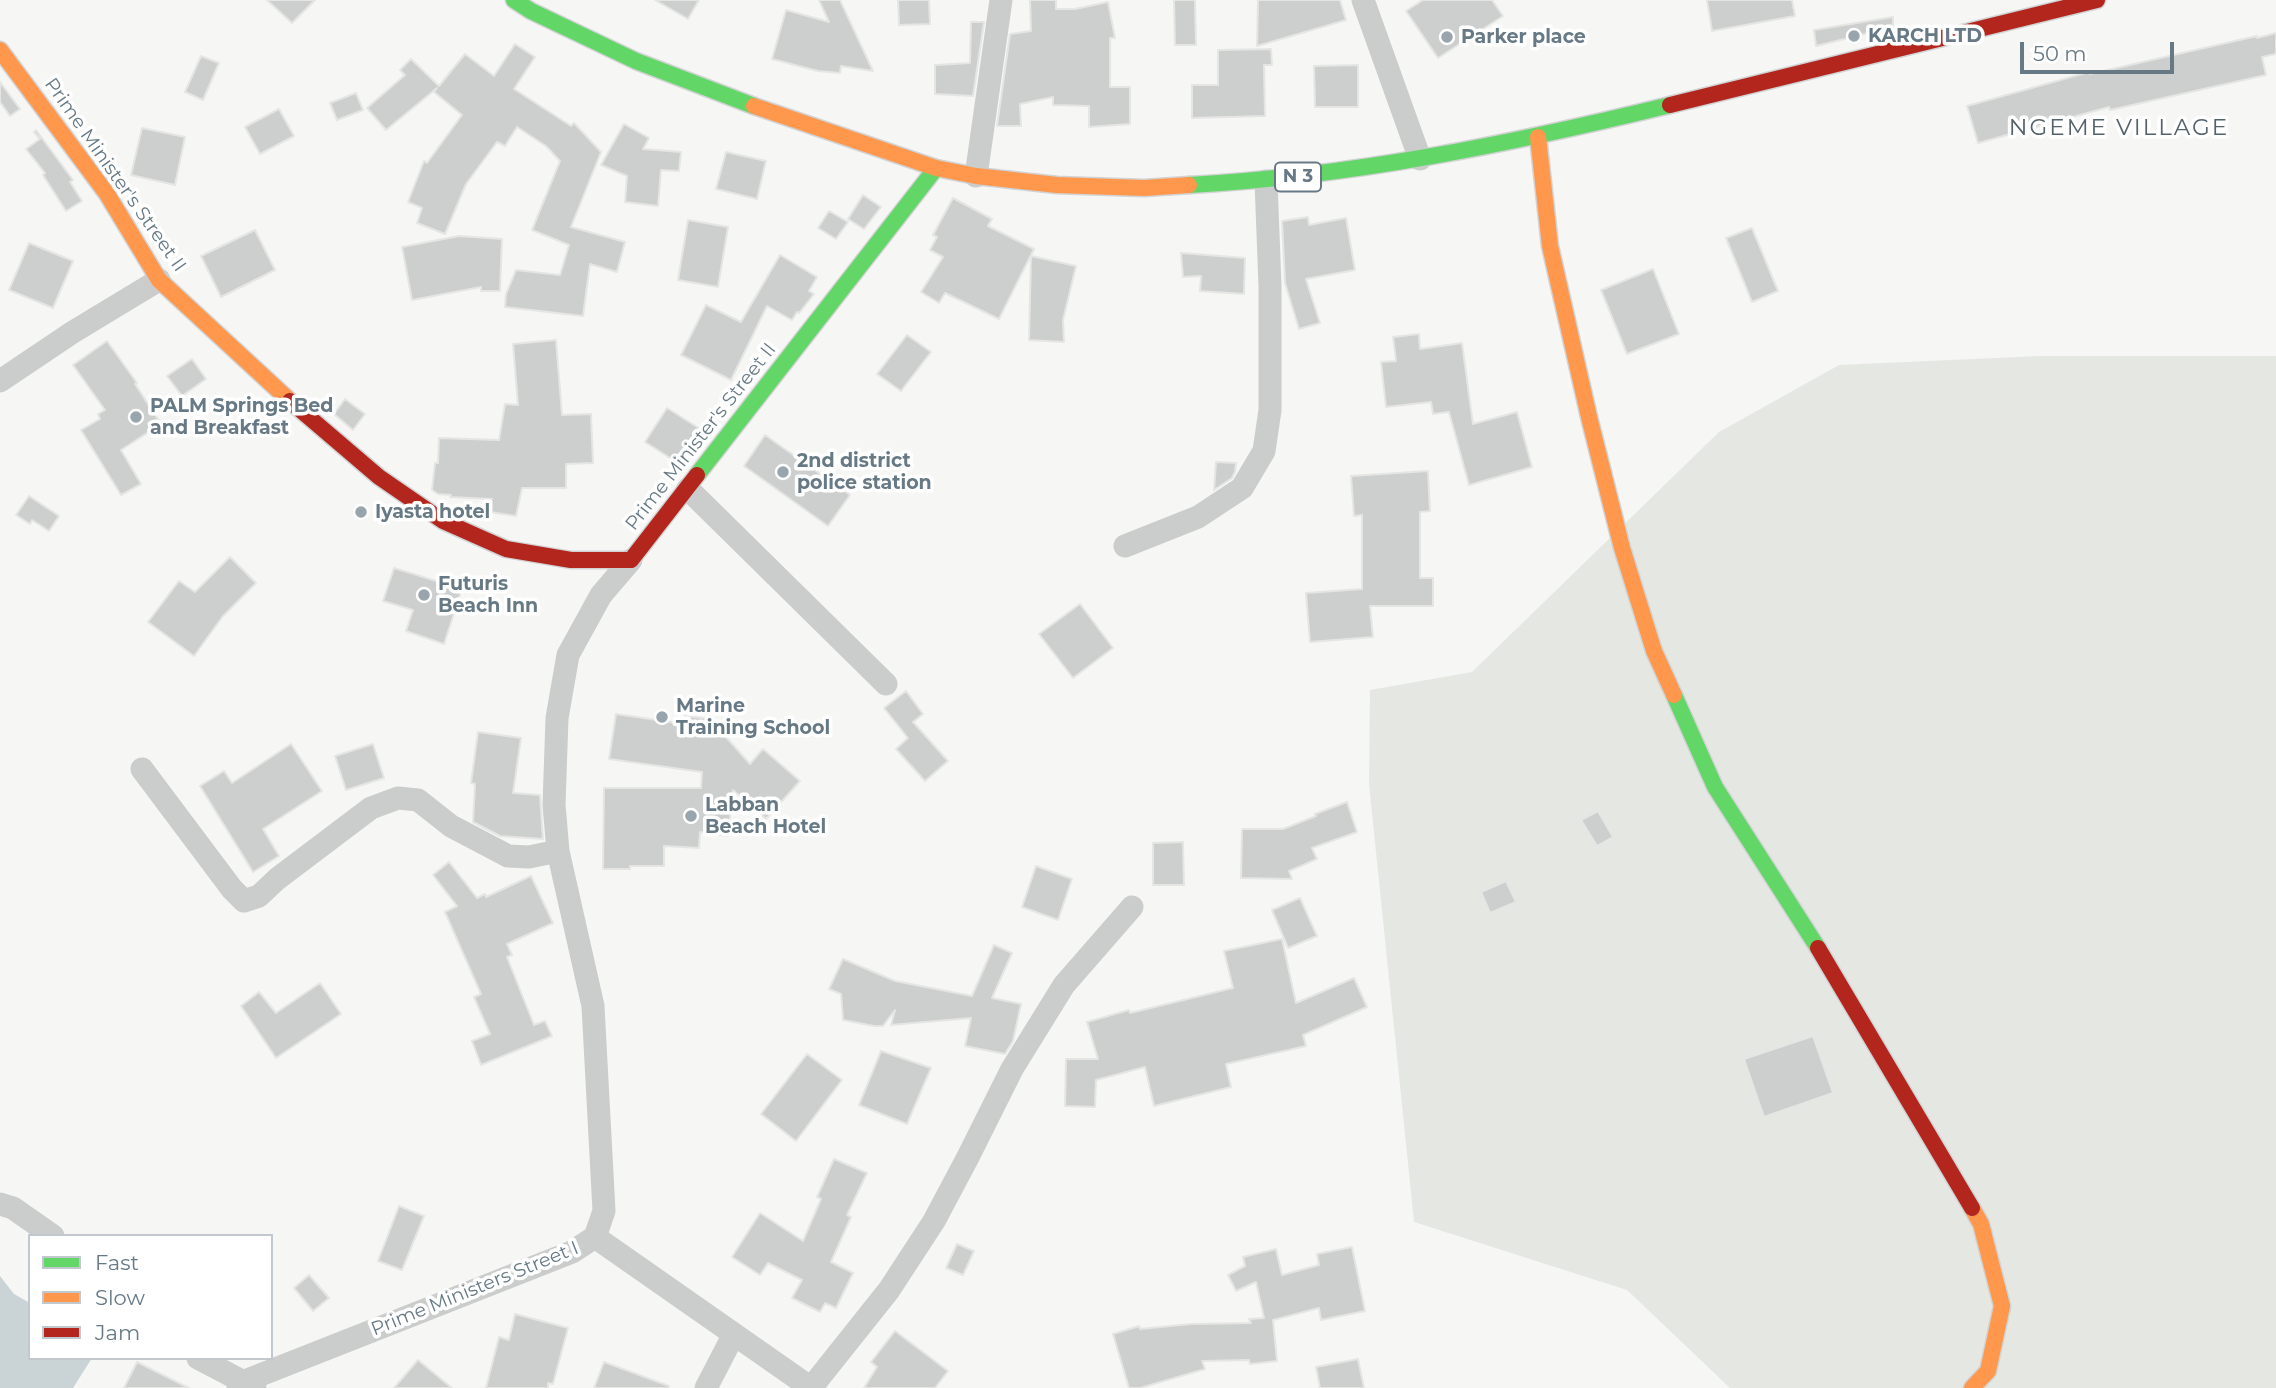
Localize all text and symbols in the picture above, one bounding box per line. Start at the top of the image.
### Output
place label: KARCH LTD [1868,25,1982,47]
place label: Parker place [1461,26,1586,48]
marker: KARCH LTD [1846,28,1862,44]
scale bar [2024,28,2178,72]
marker: Parker place [1439,29,1455,45]
text: 50 m [2033,41,2087,66]
street label: Prime Minister's Street II [39,74,191,276]
district label: NGEME VILLAGE [2010,114,2228,142]
road number: N 3 [1275,162,1321,192]
street label: Prime Minister's Street II [621,339,781,535]
place label: PALM Springs Bed and Breakfast [150,395,333,439]
marker: PALM Springs Bed and Breakfast [128,409,144,425]
place label: 2nd district police station [797,450,932,494]
marker: 2nd district police station [775,464,791,480]
place label: Iyasta hotel [375,501,490,523]
marker: Iyasta hotel [353,504,369,520]
place label: Futuris Beach Inn [438,573,538,617]
marker: Futuris Beach Inn [416,587,432,603]
place label: Marine Training School [676,695,830,739]
marker: Marine Training School [654,709,670,725]
place label: Labban Beach Hotel [705,794,826,838]
marker: Labban Beach Hotel [683,808,699,824]
legend [28,1234,273,1360]
street label: Prime Ministers Street I [368,1237,582,1341]
text: Fast [95,1250,139,1275]
text: Slow [95,1285,145,1310]
text: Jam [95,1320,140,1345]

